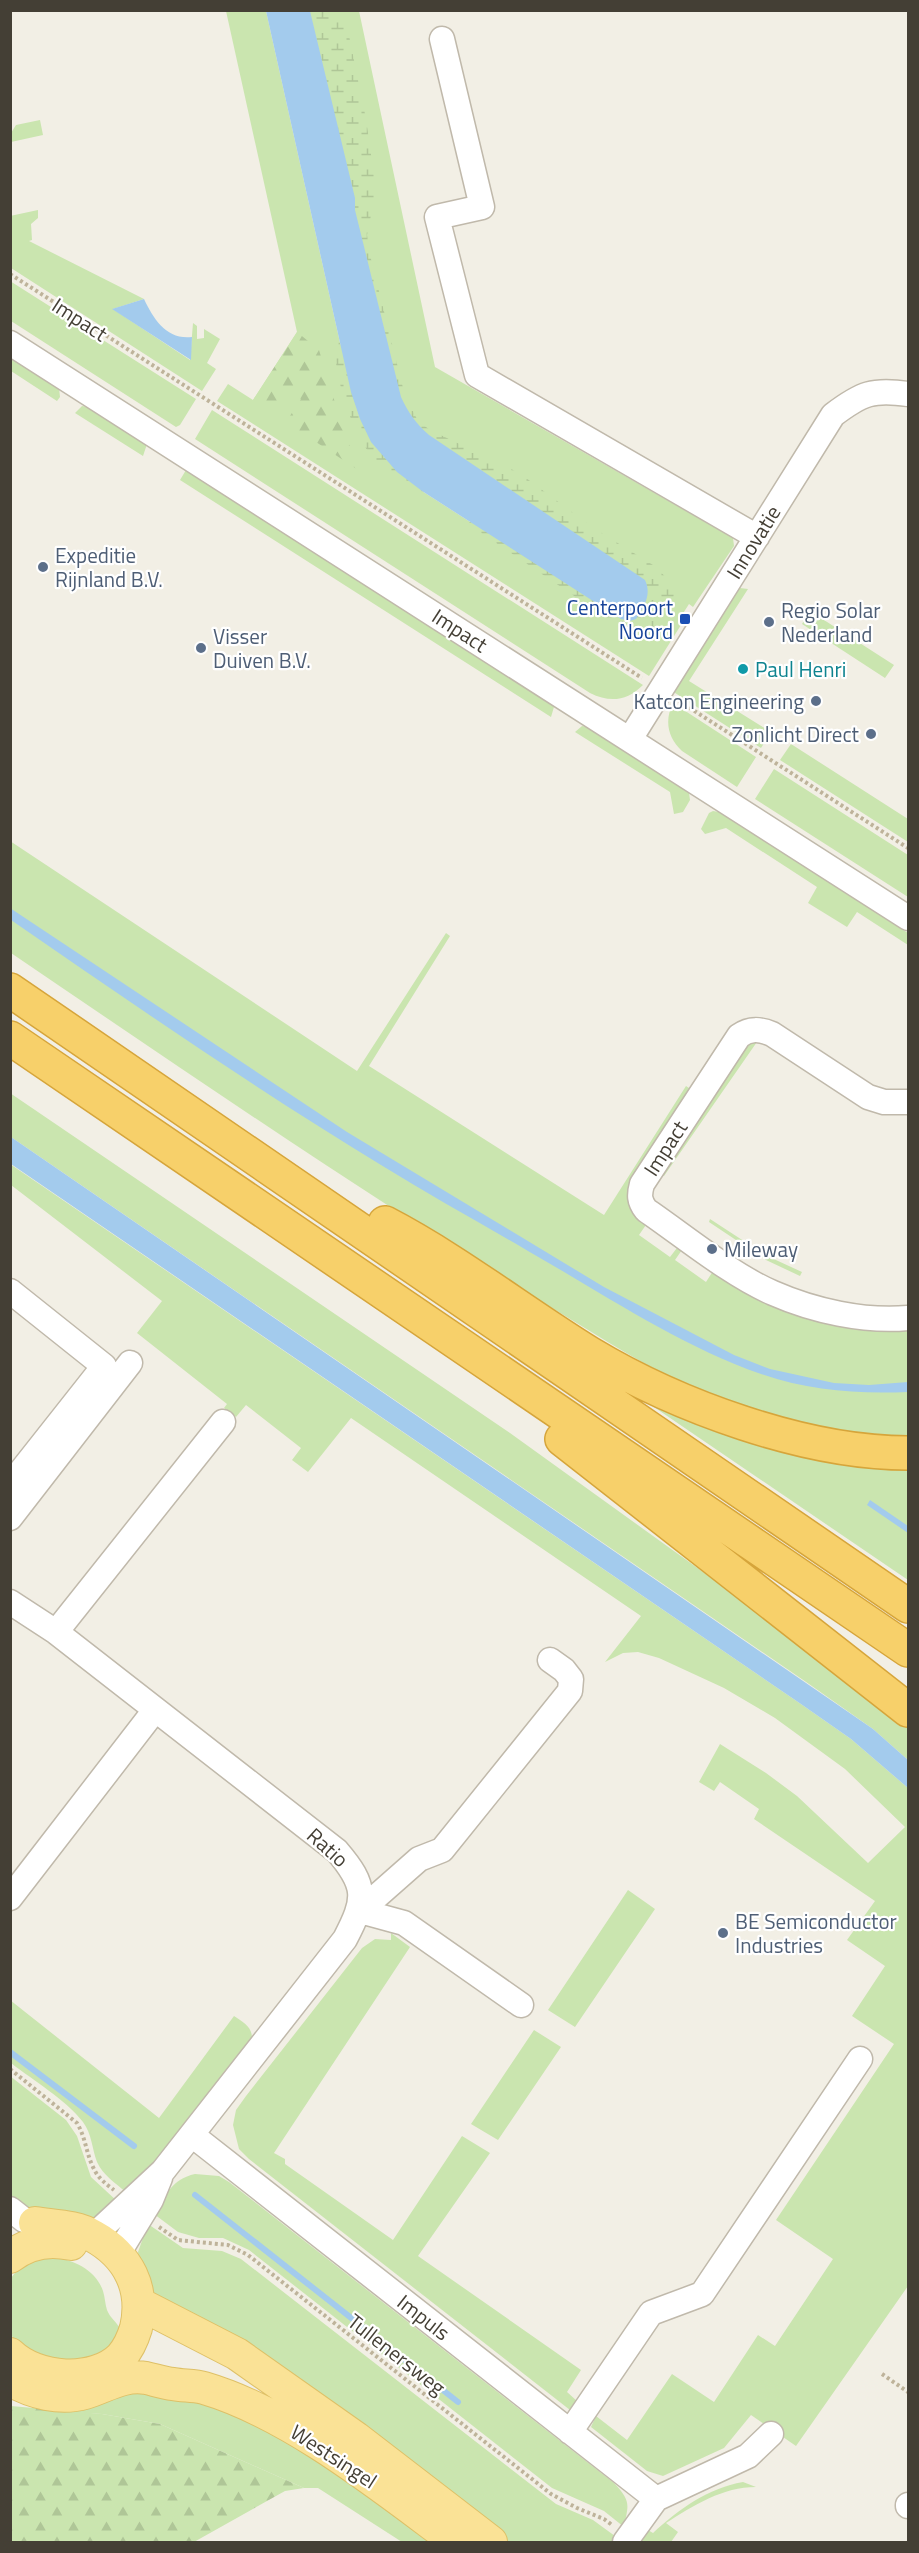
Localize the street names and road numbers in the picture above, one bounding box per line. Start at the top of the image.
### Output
street label: Impact [46,289,115,349]
street label: Innovatie [718,499,788,585]
street label: Impact [426,600,495,660]
street label: Impact [635,1113,695,1182]
street label: Ratio [300,1820,356,1874]
street label: Impuls [391,2286,457,2348]
street label: Tullenersweg [341,2305,453,2403]
street label: Westsingel [284,2416,384,2496]

